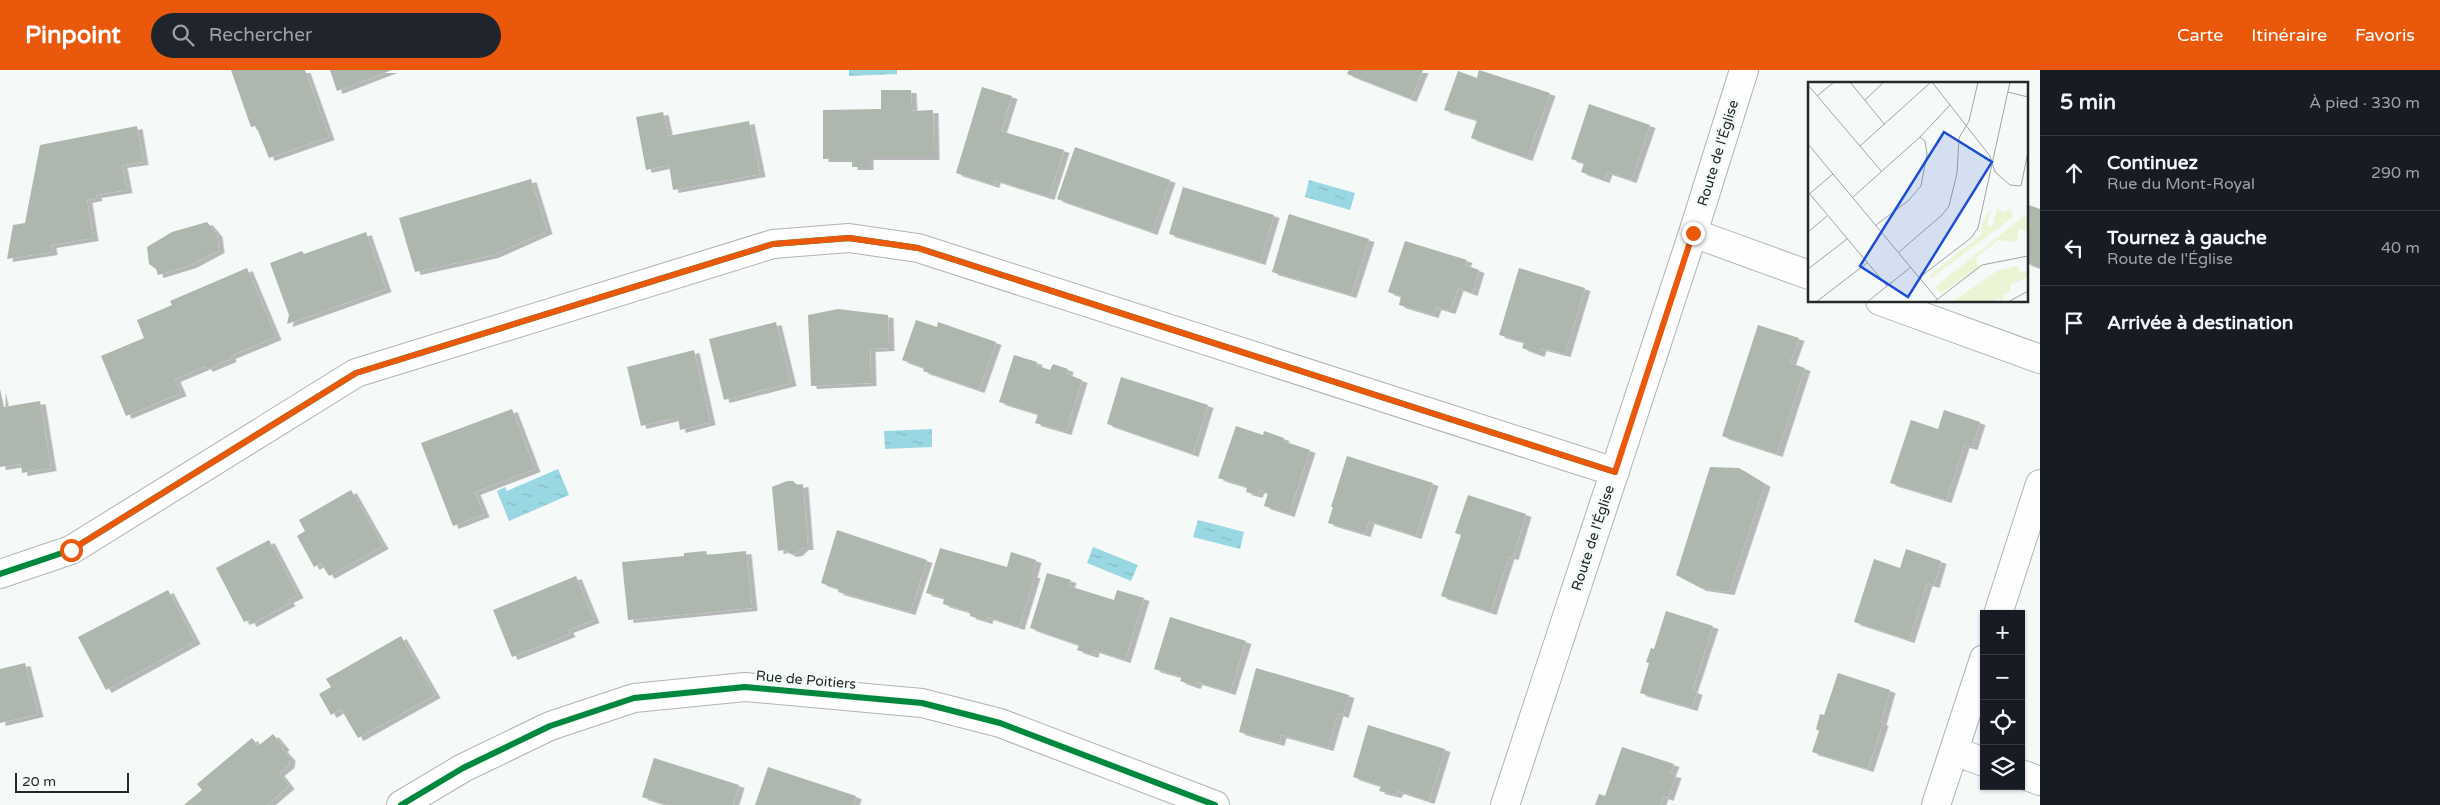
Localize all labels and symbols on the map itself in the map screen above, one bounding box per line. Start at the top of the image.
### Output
inset map [1808,82,2028,302]
street label: Route de l'Église [1694,98,1742,208]
route end [1682,222,1705,245]
street label: Route de l'Église [1568,483,1618,593]
route start [60,539,83,562]
street label: Rue de Poitiers [755,667,857,693]
scale bar [15,770,129,793]

